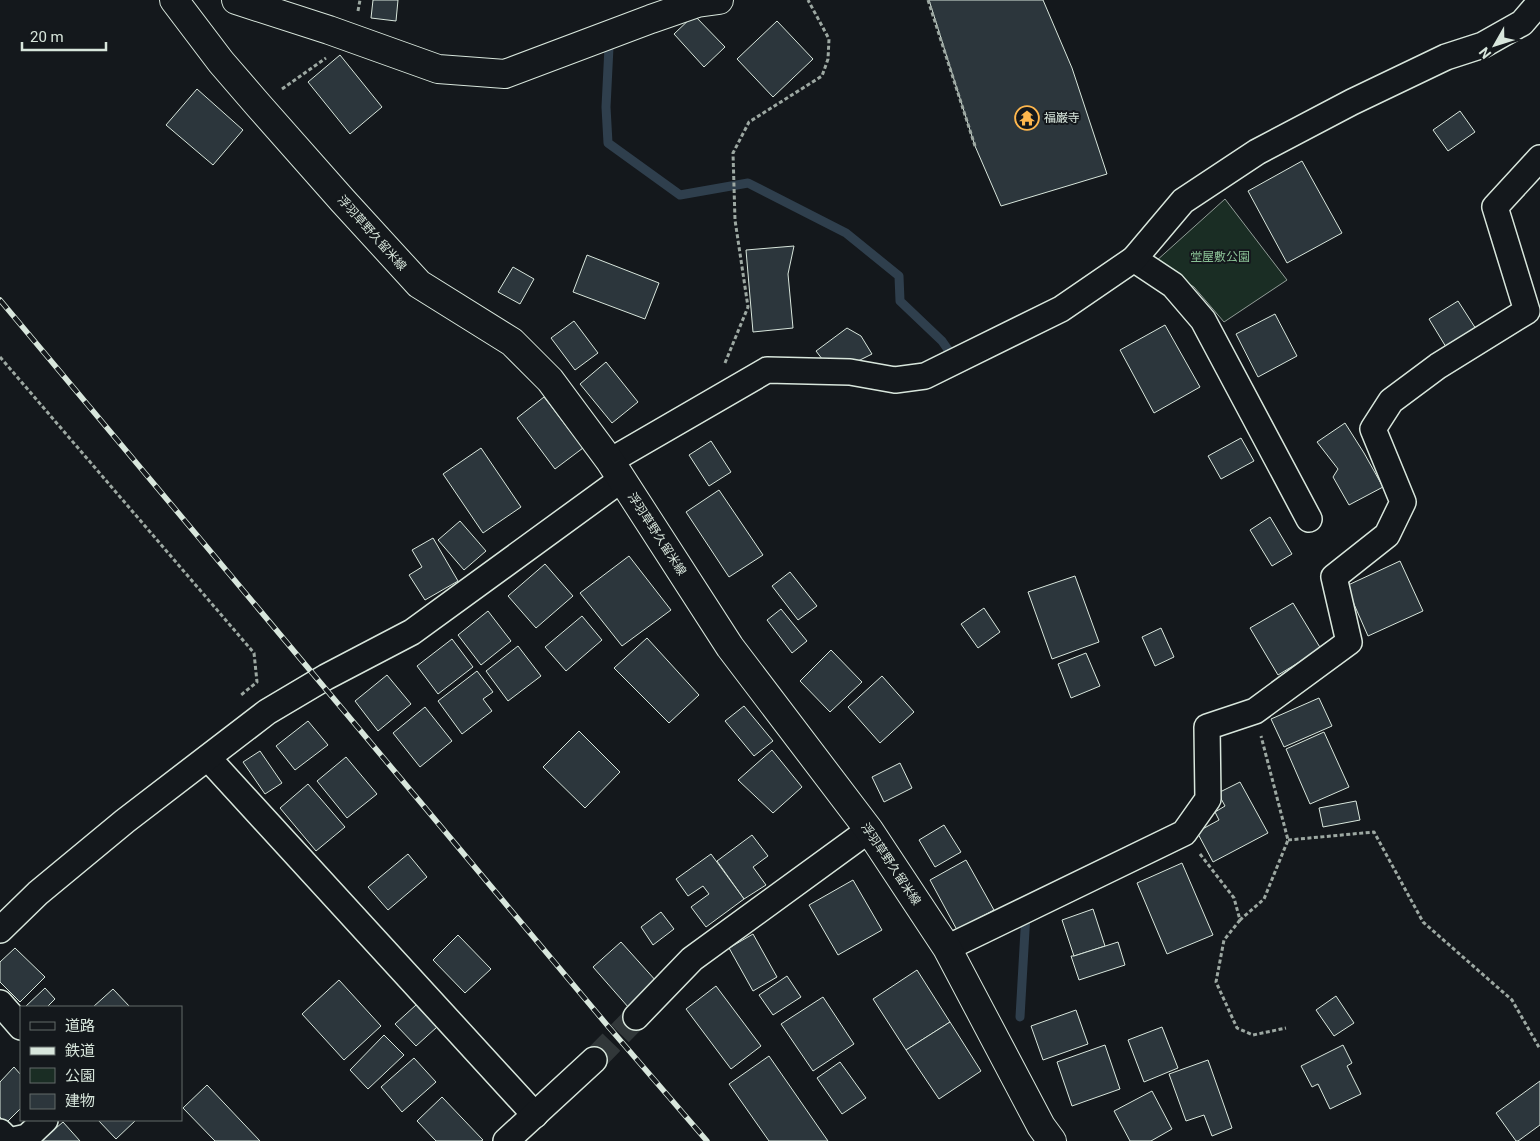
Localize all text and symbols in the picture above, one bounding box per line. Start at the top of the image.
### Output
scale bar [22,20,106,52]
north arrow [1470,20,1520,70]
text: 20 m [30,28,64,46]
text: N [1476,44,1494,62]
temple icon: 福巌寺 [1014,105,1040,131]
place label: 福巌寺 [1044,111,1080,125]
street label: 浮羽草野久留米線 [335,193,409,273]
park label: 堂屋敷公園 [1190,250,1250,264]
street label: 浮羽草野久留米線 [625,490,689,578]
street label: 浮羽草野久留米線 [858,820,924,908]
legend [20,1006,182,1121]
text: 道路 [65,1017,95,1035]
text: 鉄道 [65,1042,95,1060]
text: 公園 [65,1067,95,1085]
text: 建物 [65,1092,95,1110]

